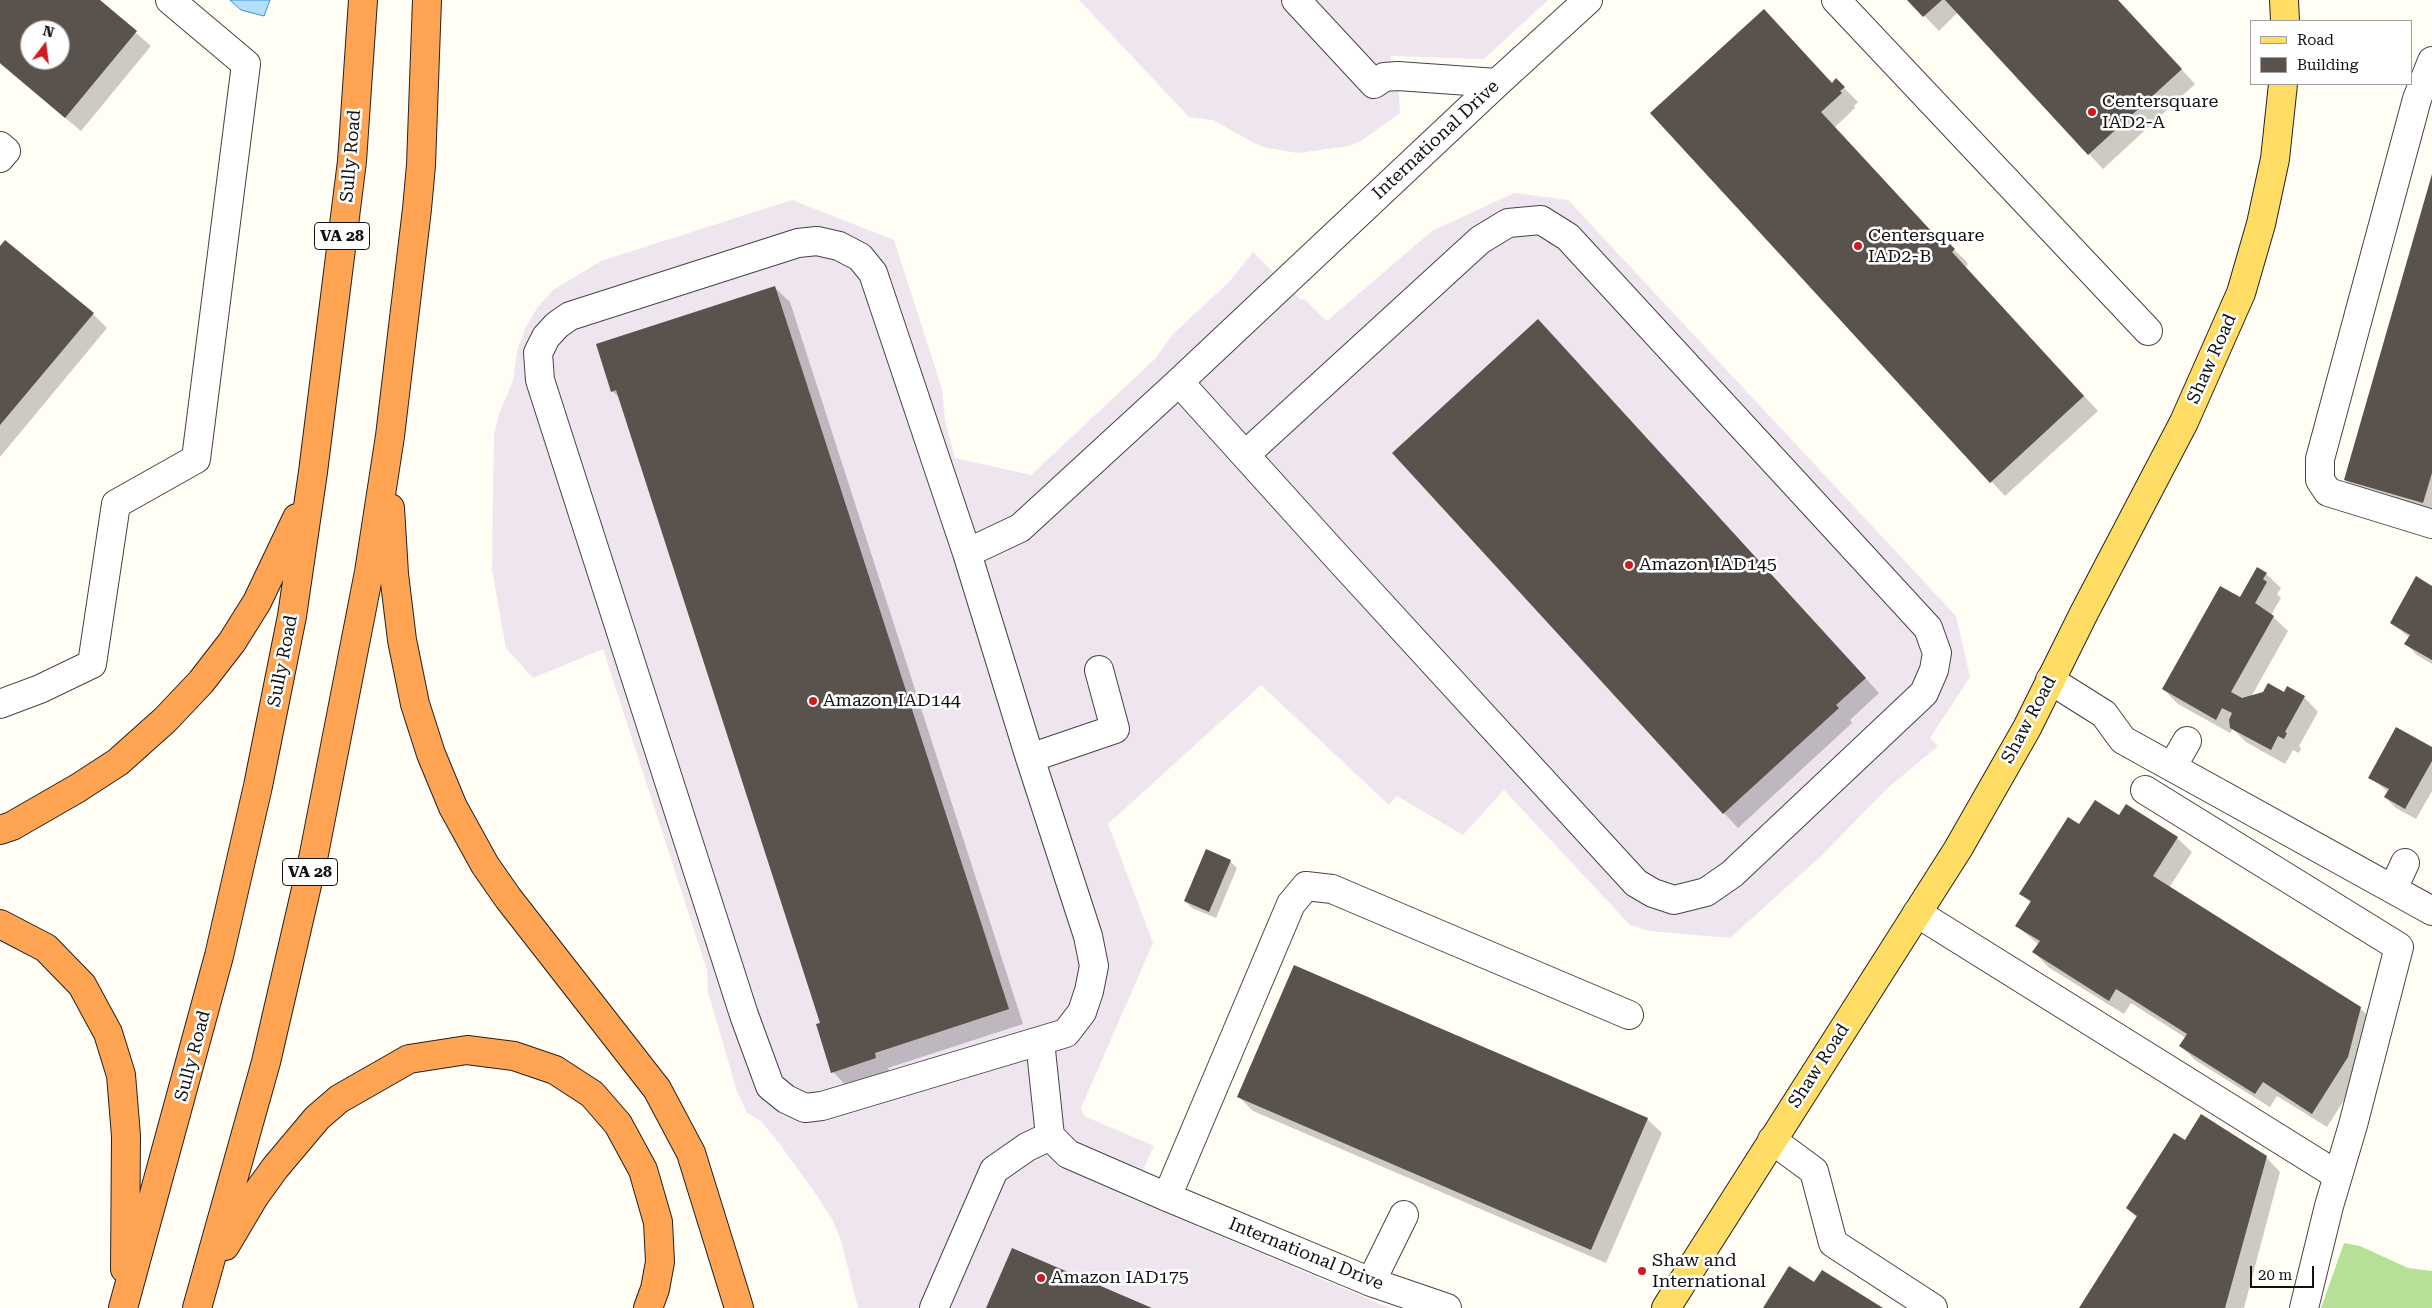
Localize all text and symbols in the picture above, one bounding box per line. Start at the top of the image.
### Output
north arrow [20,20,70,70]
legend [2250,20,2412,85]
text: N [41,22,56,41]
text: Road [2297,31,2334,49]
text: Building [2297,56,2358,74]
street label: International Drive [1368,76,1504,204]
place label: Centersquare IAD2-A [2102,91,2218,134]
marker: Centersquare IAD2-A [2086,106,2098,118]
street label: Sully Road [336,109,366,203]
road number: VA 28 [314,222,370,250]
place label: Centersquare IAD2-B [1868,225,1984,268]
marker: Centersquare IAD2-B [1852,240,1864,252]
street label: Shaw Road [2183,311,2241,407]
place label: Amazon IAD145 [1639,554,1777,576]
marker: Amazon IAD145 [1623,559,1635,571]
street label: Sully Road [264,613,302,709]
street label: Shaw Road [1997,673,2061,767]
place label: Amazon IAD144 [823,690,961,712]
marker: Amazon IAD144 [807,695,819,707]
road number: VA 28 [282,859,338,886]
street label: Sully Road [171,1008,215,1104]
street label: Shaw Road [1784,1020,1854,1112]
street label: International Drive [1225,1213,1387,1295]
place label: Shaw and International [1652,1250,1766,1292]
scale bar [2252,1256,2316,1288]
marker: Shaw and International [1636,1265,1648,1277]
text: 20 m [2258,1266,2292,1284]
place label: Amazon IAD175 [1051,1267,1189,1289]
marker: Amazon IAD175 [1035,1272,1047,1284]

